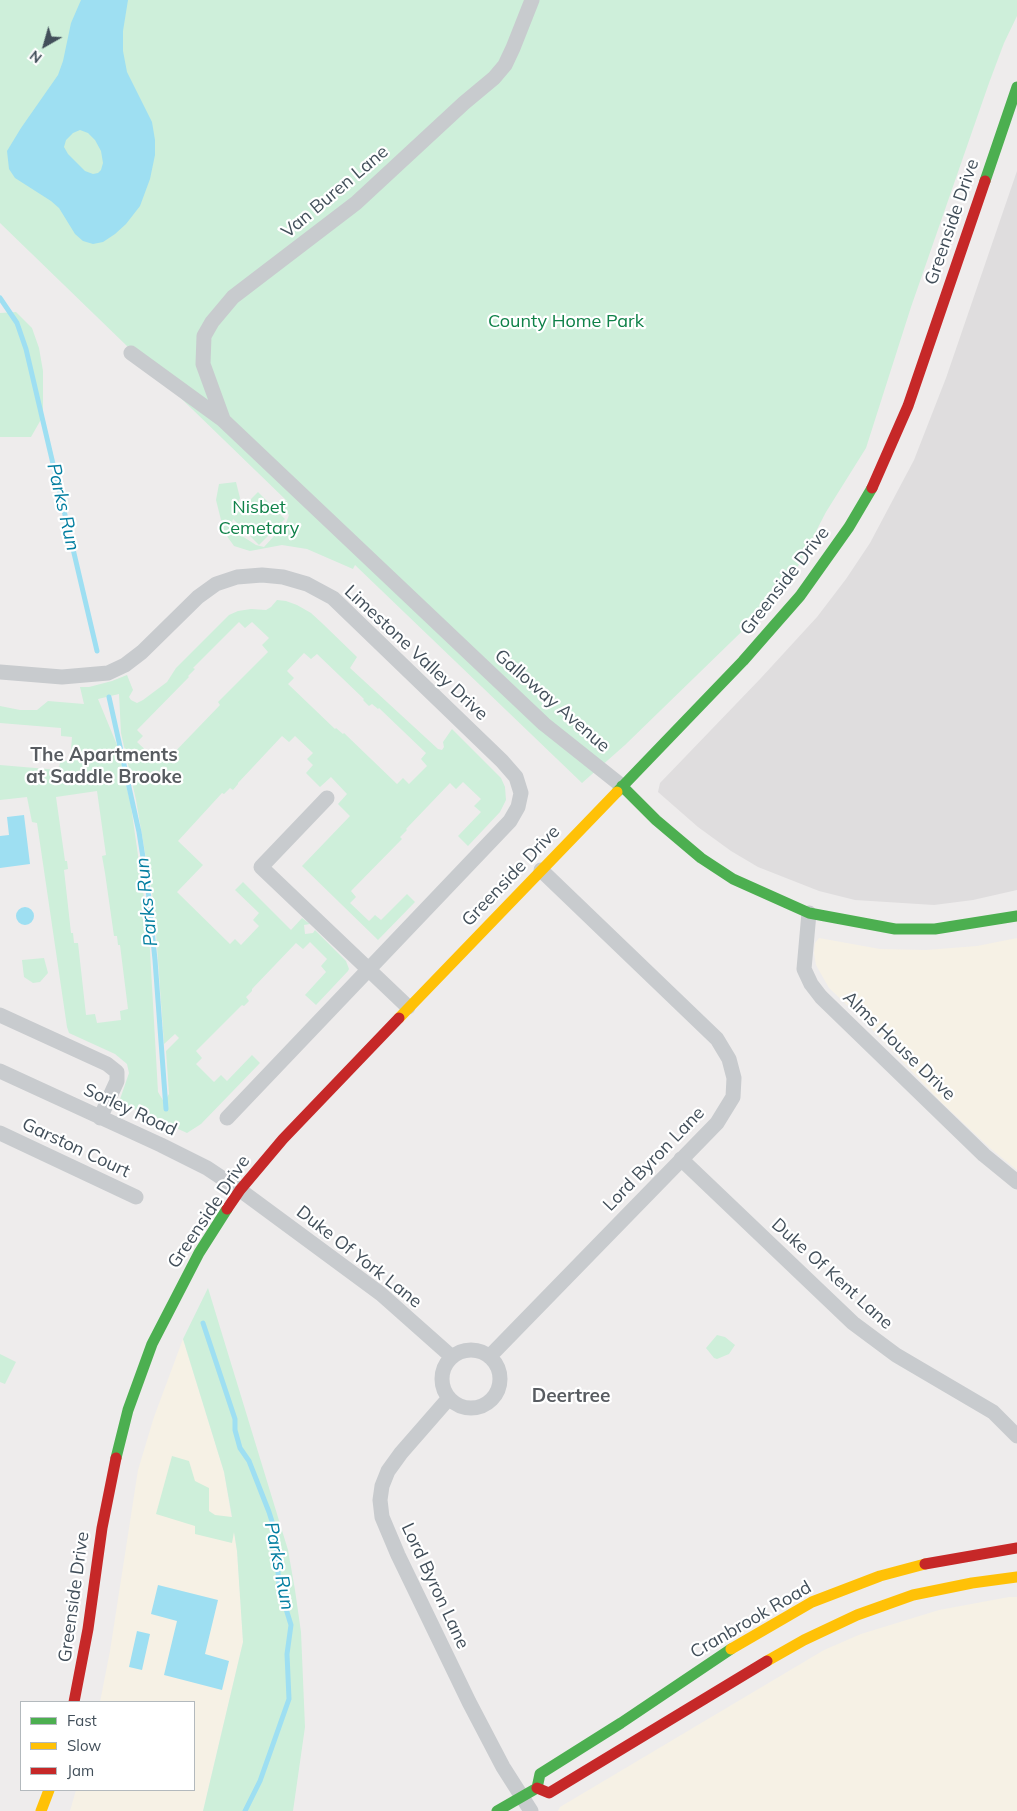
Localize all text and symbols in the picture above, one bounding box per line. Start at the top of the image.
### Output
north arrow [20,20,70,70]
text: N [26,46,45,67]
street label: Van Buren Lane [277,141,393,243]
street label: Greenside Drive [920,156,984,288]
park label: County Home Park [488,311,644,333]
water label: Parks Run [42,461,84,553]
park label: Nisbet Cemetary [219,497,299,540]
street label: Greenside Drive [736,522,834,640]
street label: Limestone Valley Drive [340,581,492,725]
street label: Galloway Avenue [490,645,614,757]
district label: The Apartments at Saddle Brooke [26,744,182,788]
street label: Greenside Drive [457,821,565,931]
water label: Parks Run [131,856,163,948]
street label: Alms House Drive [838,987,960,1105]
street label: Sorley Road [80,1079,180,1141]
street label: Lord Byron Lane [599,1102,709,1216]
street label: Garston Court [19,1114,133,1182]
street label: Greenside Drive [163,1151,255,1273]
street label: Duke Of York Lane [292,1201,426,1313]
street label: Duke Of Kent Lane [767,1214,897,1334]
district label: Deertree [532,1385,610,1407]
water label: Parks Run [259,1520,299,1612]
street label: Lord Byron Lane [396,1520,474,1652]
street label: Greenside Drive [54,1530,94,1664]
street label: Cranbrook Road [687,1577,815,1663]
legend [20,1701,195,1791]
text: Fast [67,1711,97,1730]
text: Slow [67,1736,101,1755]
text: Jam [67,1761,94,1780]

